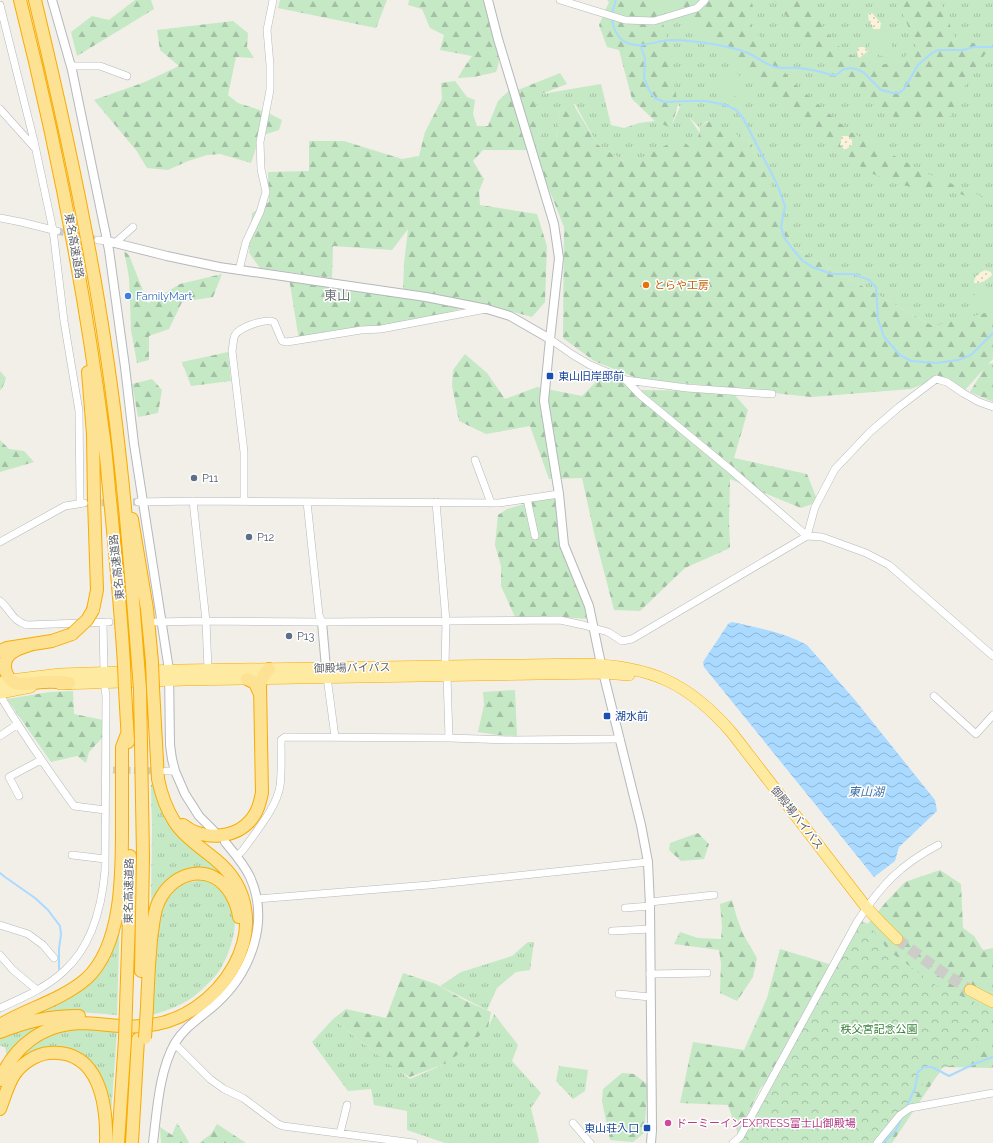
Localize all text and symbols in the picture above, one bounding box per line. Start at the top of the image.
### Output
street label: 東名高速道路 [62,212,86,280]
place label: とらや工房 [654,279,709,292]
marker: とらや工房 [641,280,651,290]
district label: 東山 [324,288,350,303]
place label: FamilyMart [136,290,192,303]
marker: FamilyMart [123,291,133,301]
place label: 東山旧岸邸前 [558,370,624,383]
marker: 東山旧岸邸前 [545,371,555,381]
place label: P11 [202,472,219,485]
marker: P11 [189,473,199,483]
place label: P12 [257,531,275,544]
marker: P12 [244,532,254,542]
street label: 東名高速道路 [107,534,127,600]
place label: P13 [297,630,315,643]
marker: P13 [284,631,294,641]
street label: 御殿場バイパス [313,661,390,675]
place label: 湖水前 [615,710,648,723]
marker: 湖水前 [602,711,612,721]
street label: 御殿場バイパス [768,783,826,852]
water label: 東山湖 [848,785,886,799]
street label: 東名高速道路 [122,858,136,924]
park label: 秩父宮記念公園 [841,1023,918,1036]
place label: ドーミーインEXPRESS富士山御殿場 [676,1117,856,1130]
marker: ドーミーインEXPRESS富士山御殿場 [663,1118,673,1128]
place label: 東山荘入口 [584,1122,639,1135]
marker: 東山荘入口 [642,1123,652,1133]

